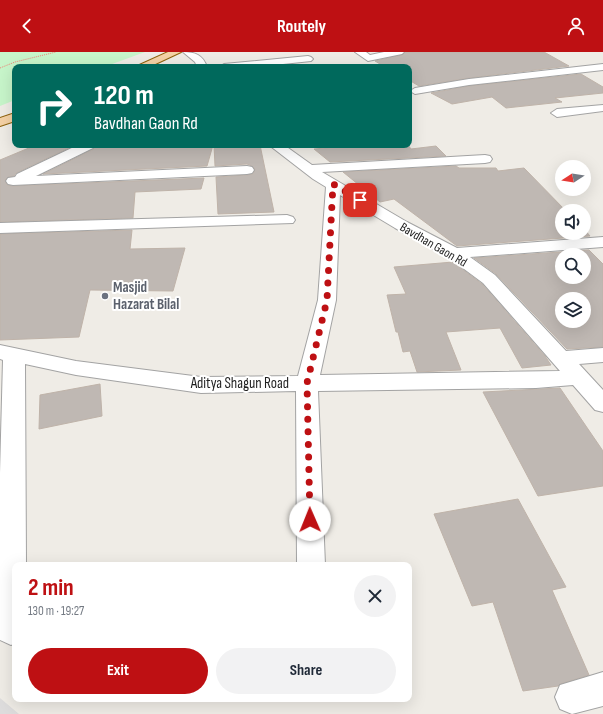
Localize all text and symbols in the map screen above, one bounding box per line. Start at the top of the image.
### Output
icon: back [16,15,38,37]
icon: person [565,15,587,37]
text: Routely [277,16,326,37]
text: 120 m [94,79,154,112]
icon: right [28,80,80,132]
text: Bavdhan Gaon Rd [94,113,198,134]
north arrow [555,160,591,196]
map controls [555,160,591,328]
pin [343,183,377,217]
icon: arrive [349,189,371,211]
button: sound [555,204,591,240]
street label: Bavdhan Gaon Rd [397,219,470,271]
button: search [555,248,591,284]
place label: Masjid Hazarat Bilal [113,278,179,314]
marker: Masjid Hazarat Bilal [100,291,110,301]
button: layers [555,292,591,328]
street label: Aditya Shagun Road [190,374,289,393]
position arrow [289,499,331,541]
text: 2 min [28,573,74,602]
button: close [354,575,396,617]
text: 130 m · 19:27 [28,603,84,619]
button: Exit [28,648,208,694]
button: Share [216,648,396,694]

